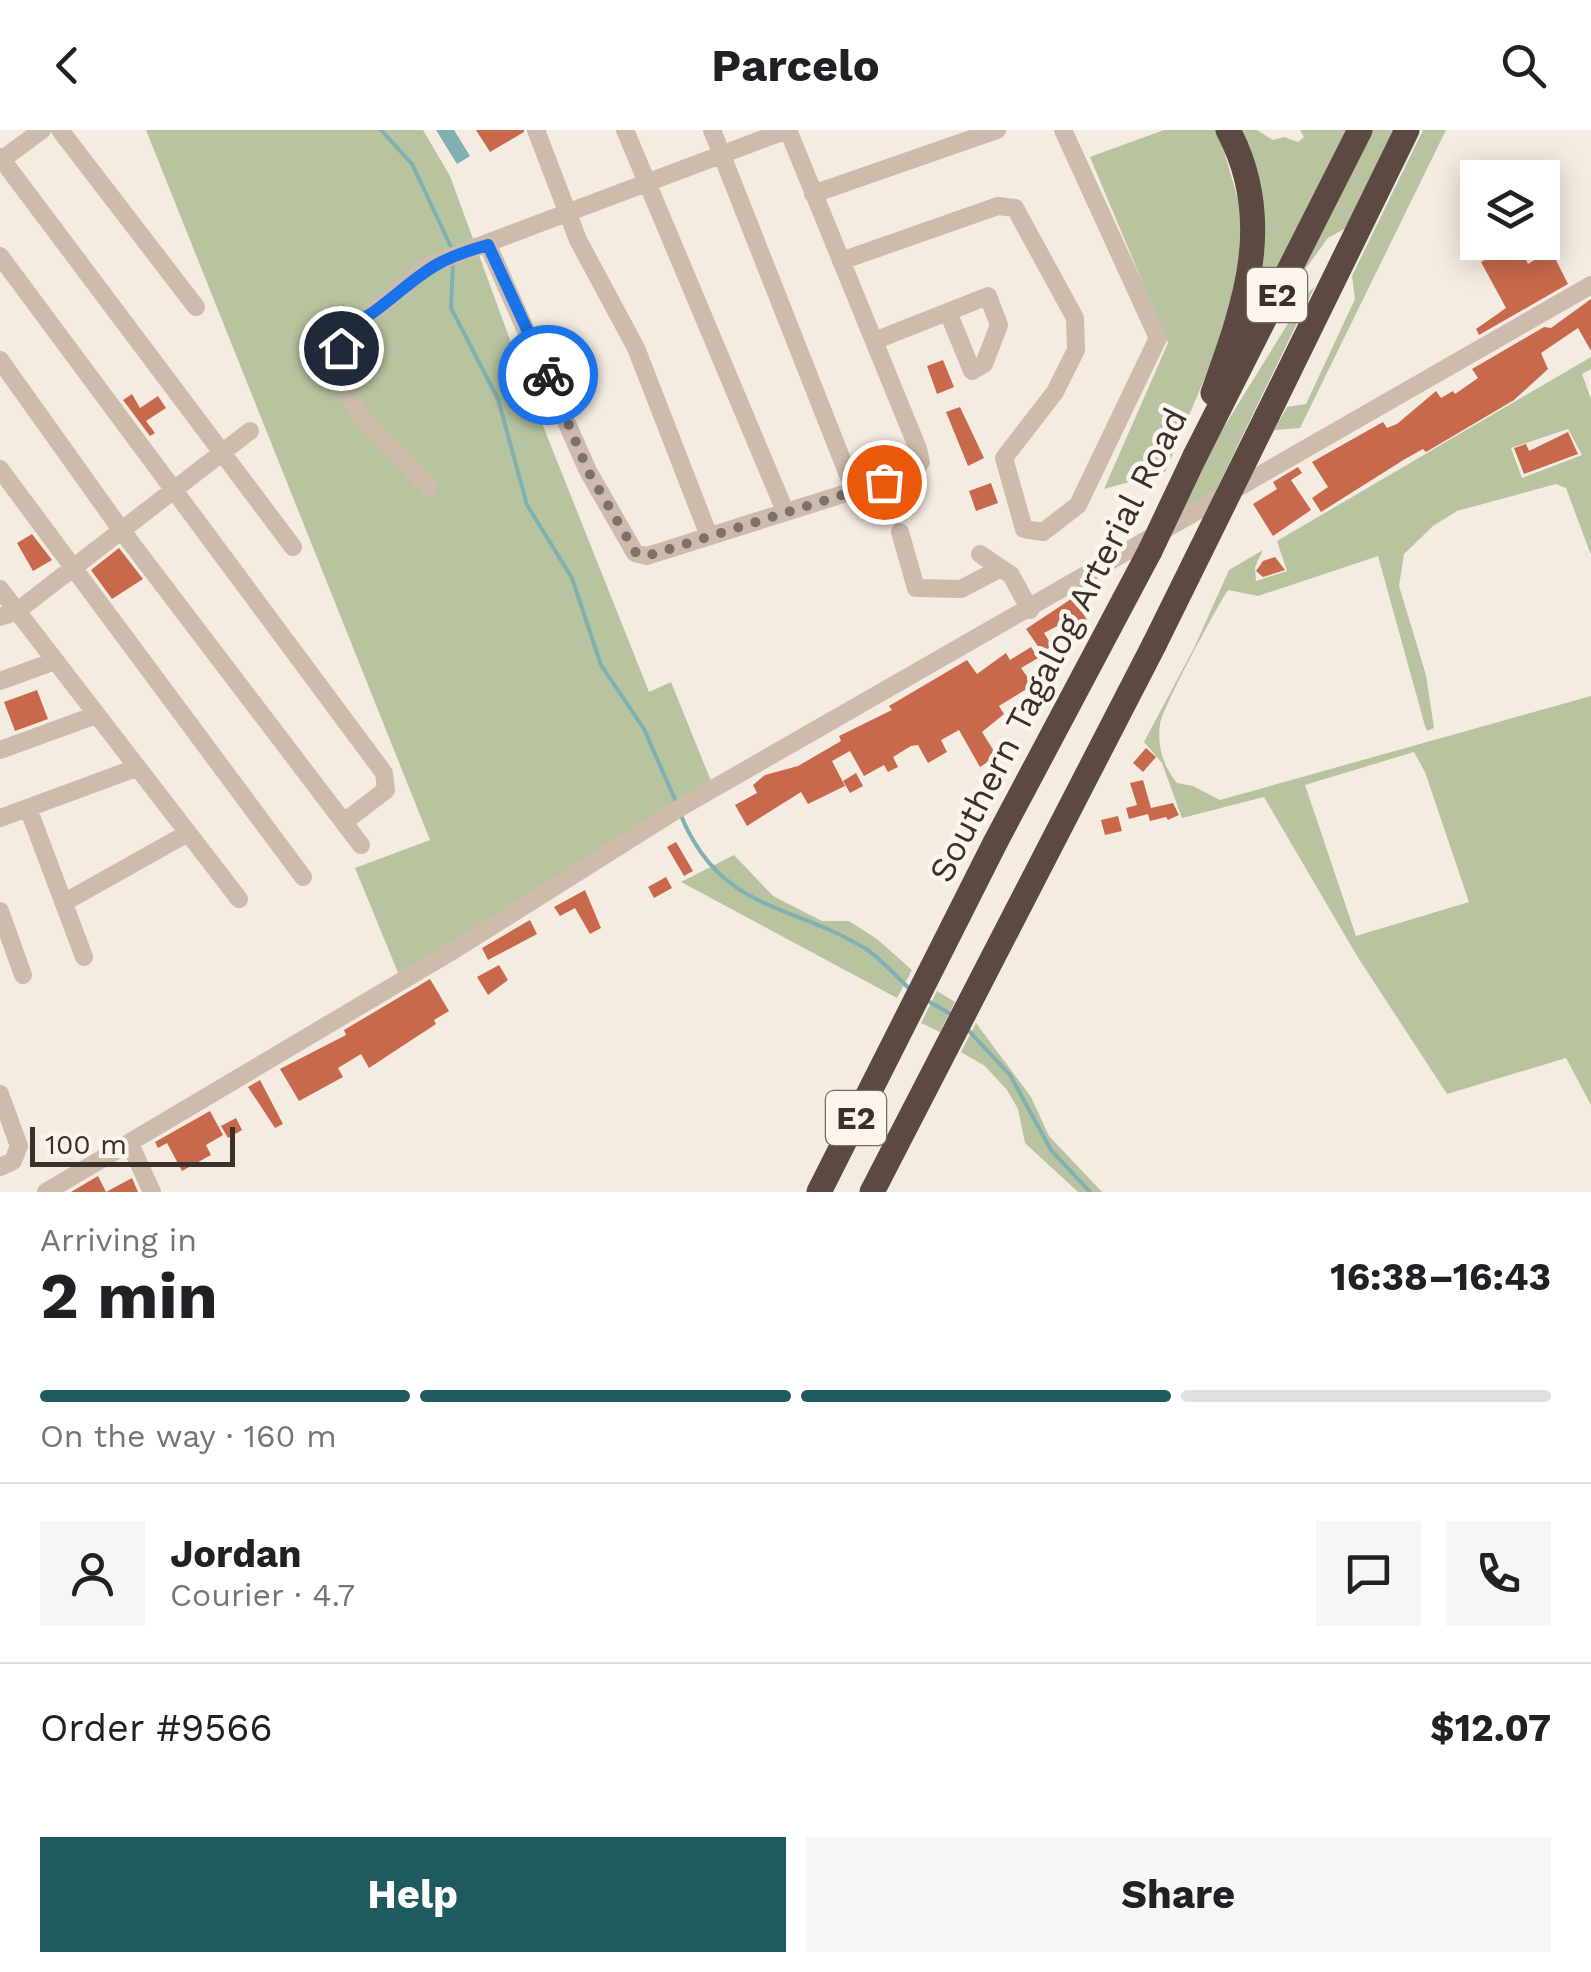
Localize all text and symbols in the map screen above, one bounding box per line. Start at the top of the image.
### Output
icon: back [40,38,95,93]
icon: search [1496,38,1551,93]
text: Parcelo [711,39,880,92]
map controls [1460,160,1560,260]
button: layers [1460,160,1560,260]
road number: E2 [1247,268,1307,322]
pin [299,306,384,391]
icon: home [314,321,369,376]
courier [498,325,598,425]
icon: bike [521,348,576,403]
street label: Southern Tagalog Arterial Road [920,401,1196,889]
pin [842,440,927,525]
icon: bag [857,455,912,510]
road number: E2 [826,1091,886,1145]
scale bar [30,1122,235,1166]
text: 100 m [45,1128,127,1161]
text: Arriving in [40,1221,197,1259]
text: 16:38–16:43 [1330,1255,1551,1299]
text: 2 min [40,1258,218,1334]
text: On the way · 160 m [40,1417,337,1455]
button: person [40,1521,145,1626]
button: chat [1316,1521,1421,1626]
button: phone [1446,1521,1551,1626]
text: Jordan [170,1532,302,1576]
text: Courier · 4.7 [170,1576,355,1614]
text: Order #9566 [40,1706,273,1750]
text: $12.07 [1430,1706,1551,1750]
button: Help [40,1837,786,1952]
button: Share [806,1837,1551,1952]

